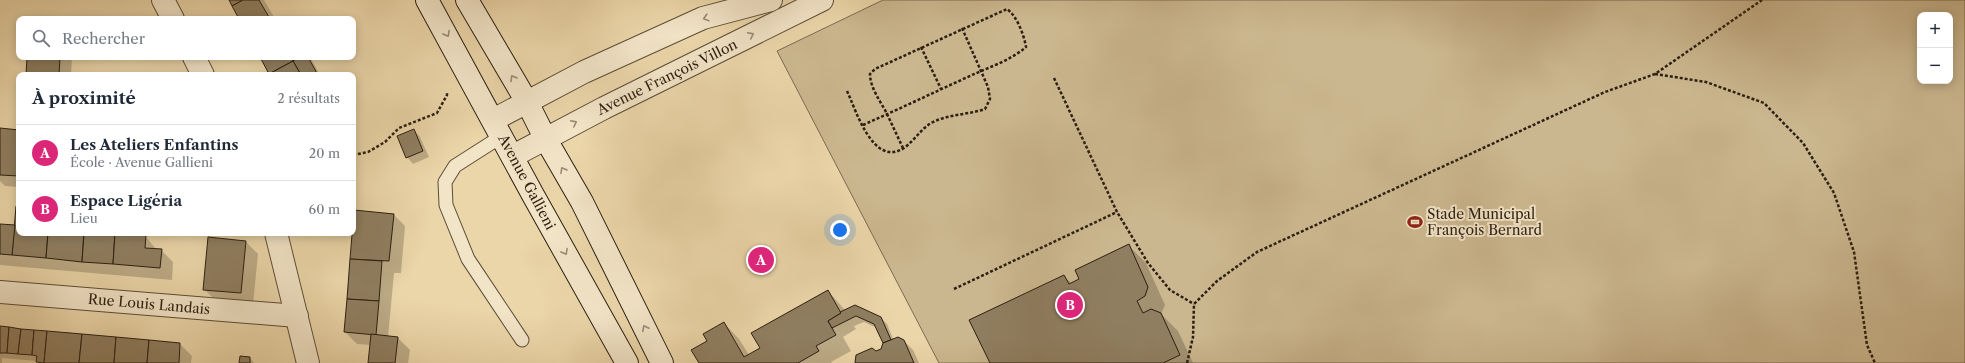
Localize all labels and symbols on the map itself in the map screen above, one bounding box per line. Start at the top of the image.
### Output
one-way arrow [703,13,710,22]
one-way arrow [442,30,449,37]
one-way arrow [747,32,755,40]
street label: Avenue François Villon [593,35,740,119]
one-way arrow [510,75,517,82]
one-way arrow [570,120,577,128]
street label: Avenue Gallieni [494,130,560,233]
one-way arrow [560,167,568,174]
place label: Stade Municipal François Bernard [1427,205,1543,239]
sports icon: Stade Municipal François Bernard [1406,213,1424,231]
your location [830,220,850,240]
pin: A [748,245,774,275]
one-way arrow [560,247,567,255]
street label: Rue Louis Landais [87,290,211,318]
pin: B [1057,290,1083,320]
one-way arrow [642,325,650,332]

